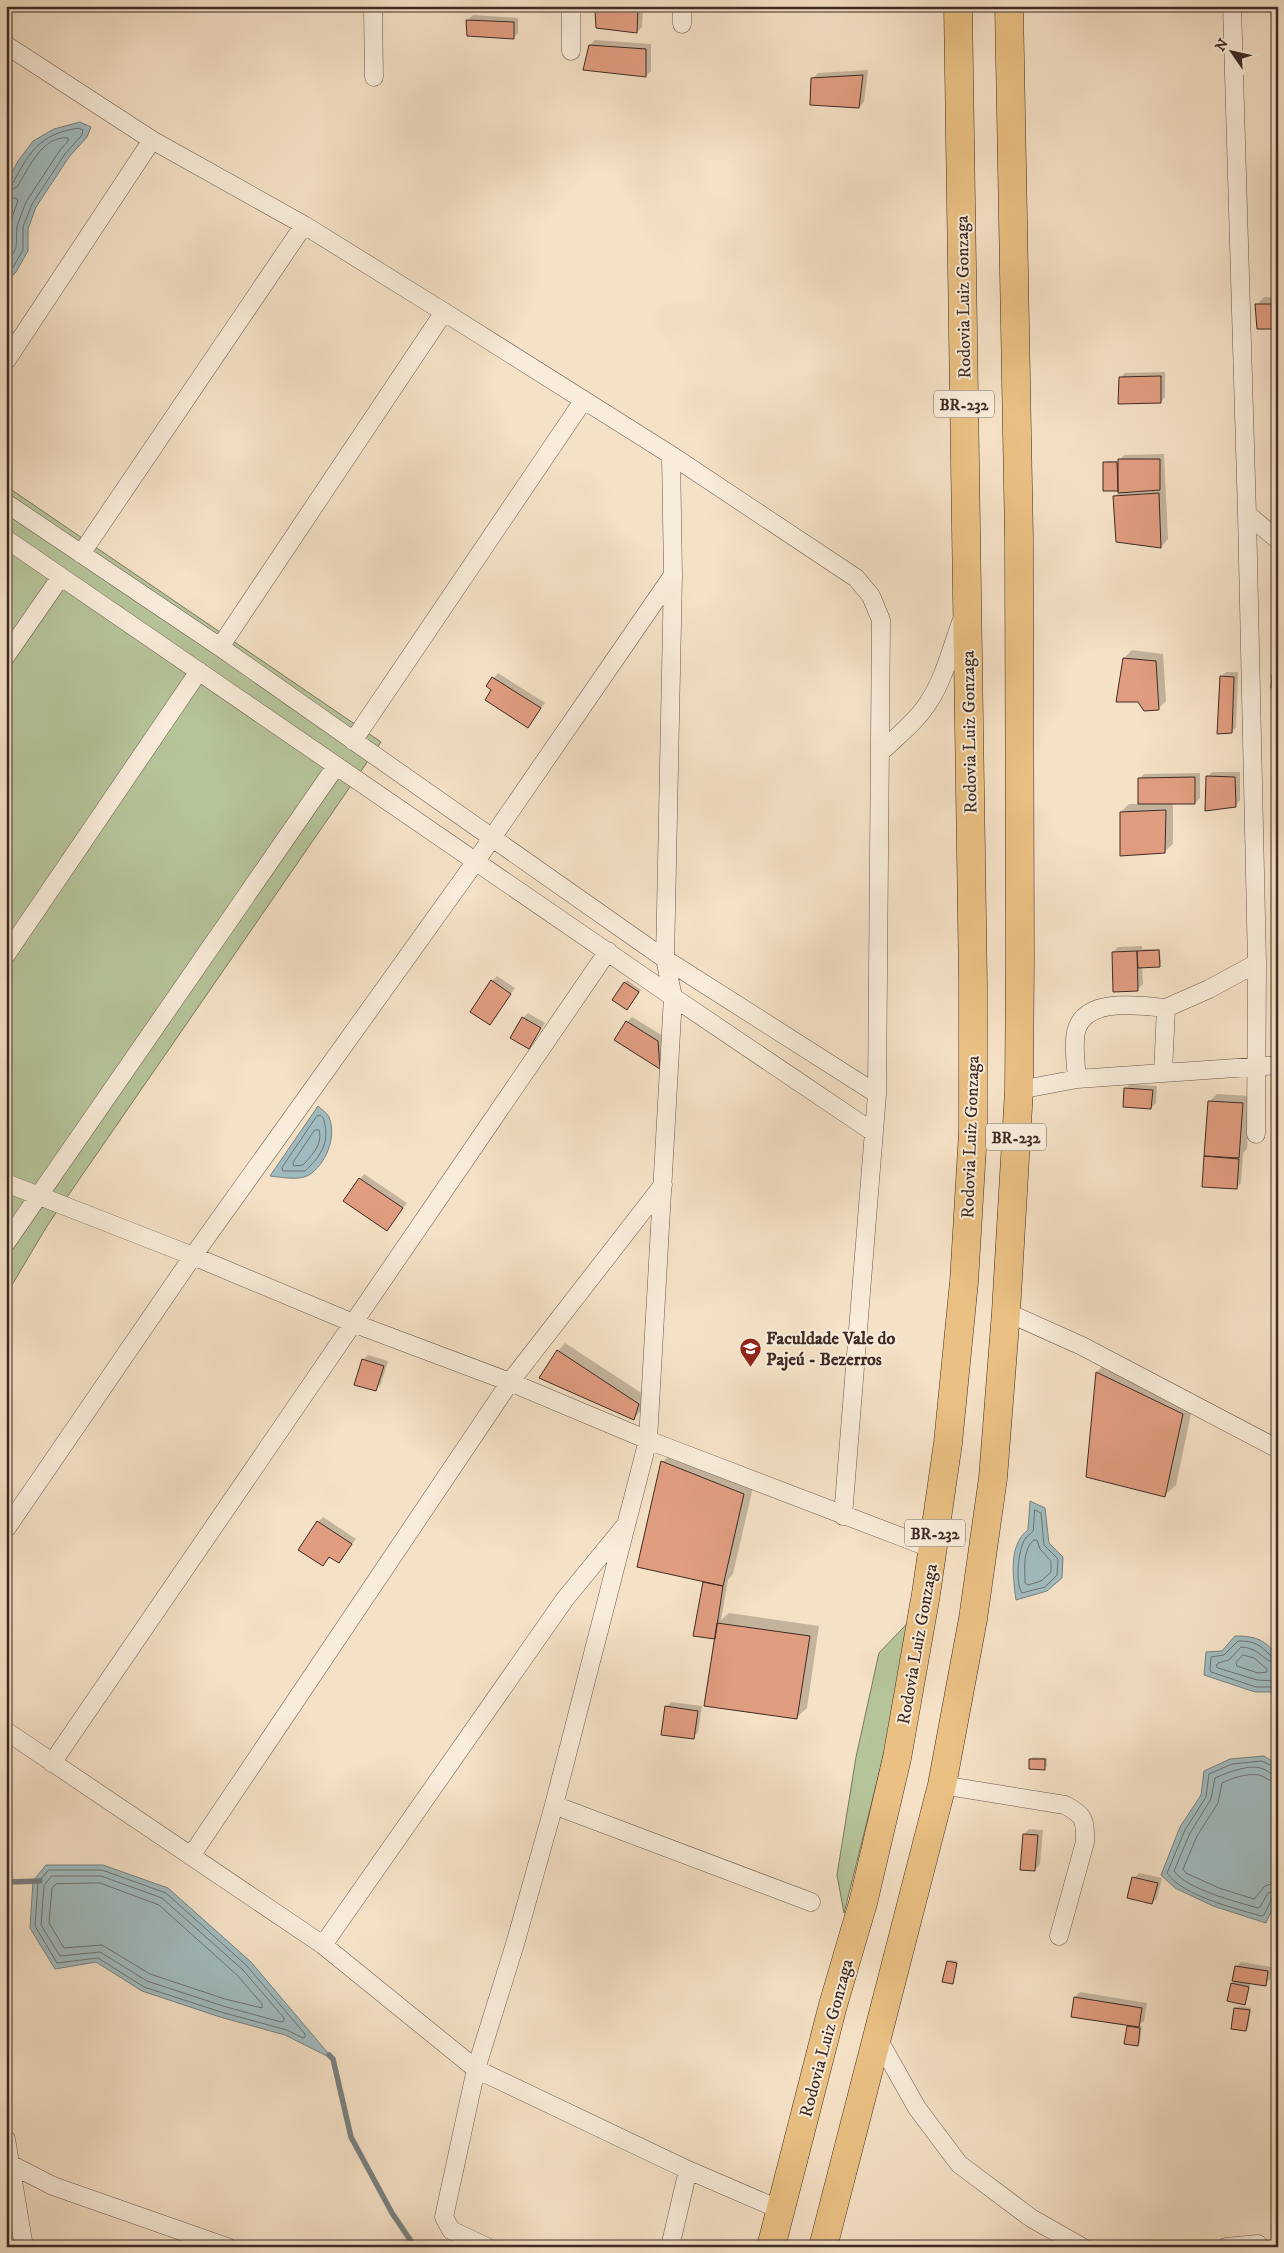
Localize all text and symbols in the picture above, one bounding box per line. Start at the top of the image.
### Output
north arrow [1206,28,1256,78]
text: N [1211,35,1233,55]
street label: Rodovia Luiz Gonzaga [952,215,976,379]
road number: BR-232 [934,390,994,418]
street label: Rodovia Luiz Gonzaga [958,650,982,814]
street label: Rodovia Luiz Gonzaga [957,1055,985,1219]
road number: BR-232 [986,1124,1046,1150]
place label: Faculdade Vale do Pajeú - Bezerros [766,1328,895,1371]
school or university icon: Faculdade Vale do Pajeú - Bezerros [738,1336,762,1367]
road number: BR-232 [905,1520,965,1546]
street label: Rodovia Luiz Gonzaga [893,1562,943,1726]
street label: Rodovia Luiz Gonzaga [795,1956,859,2120]

